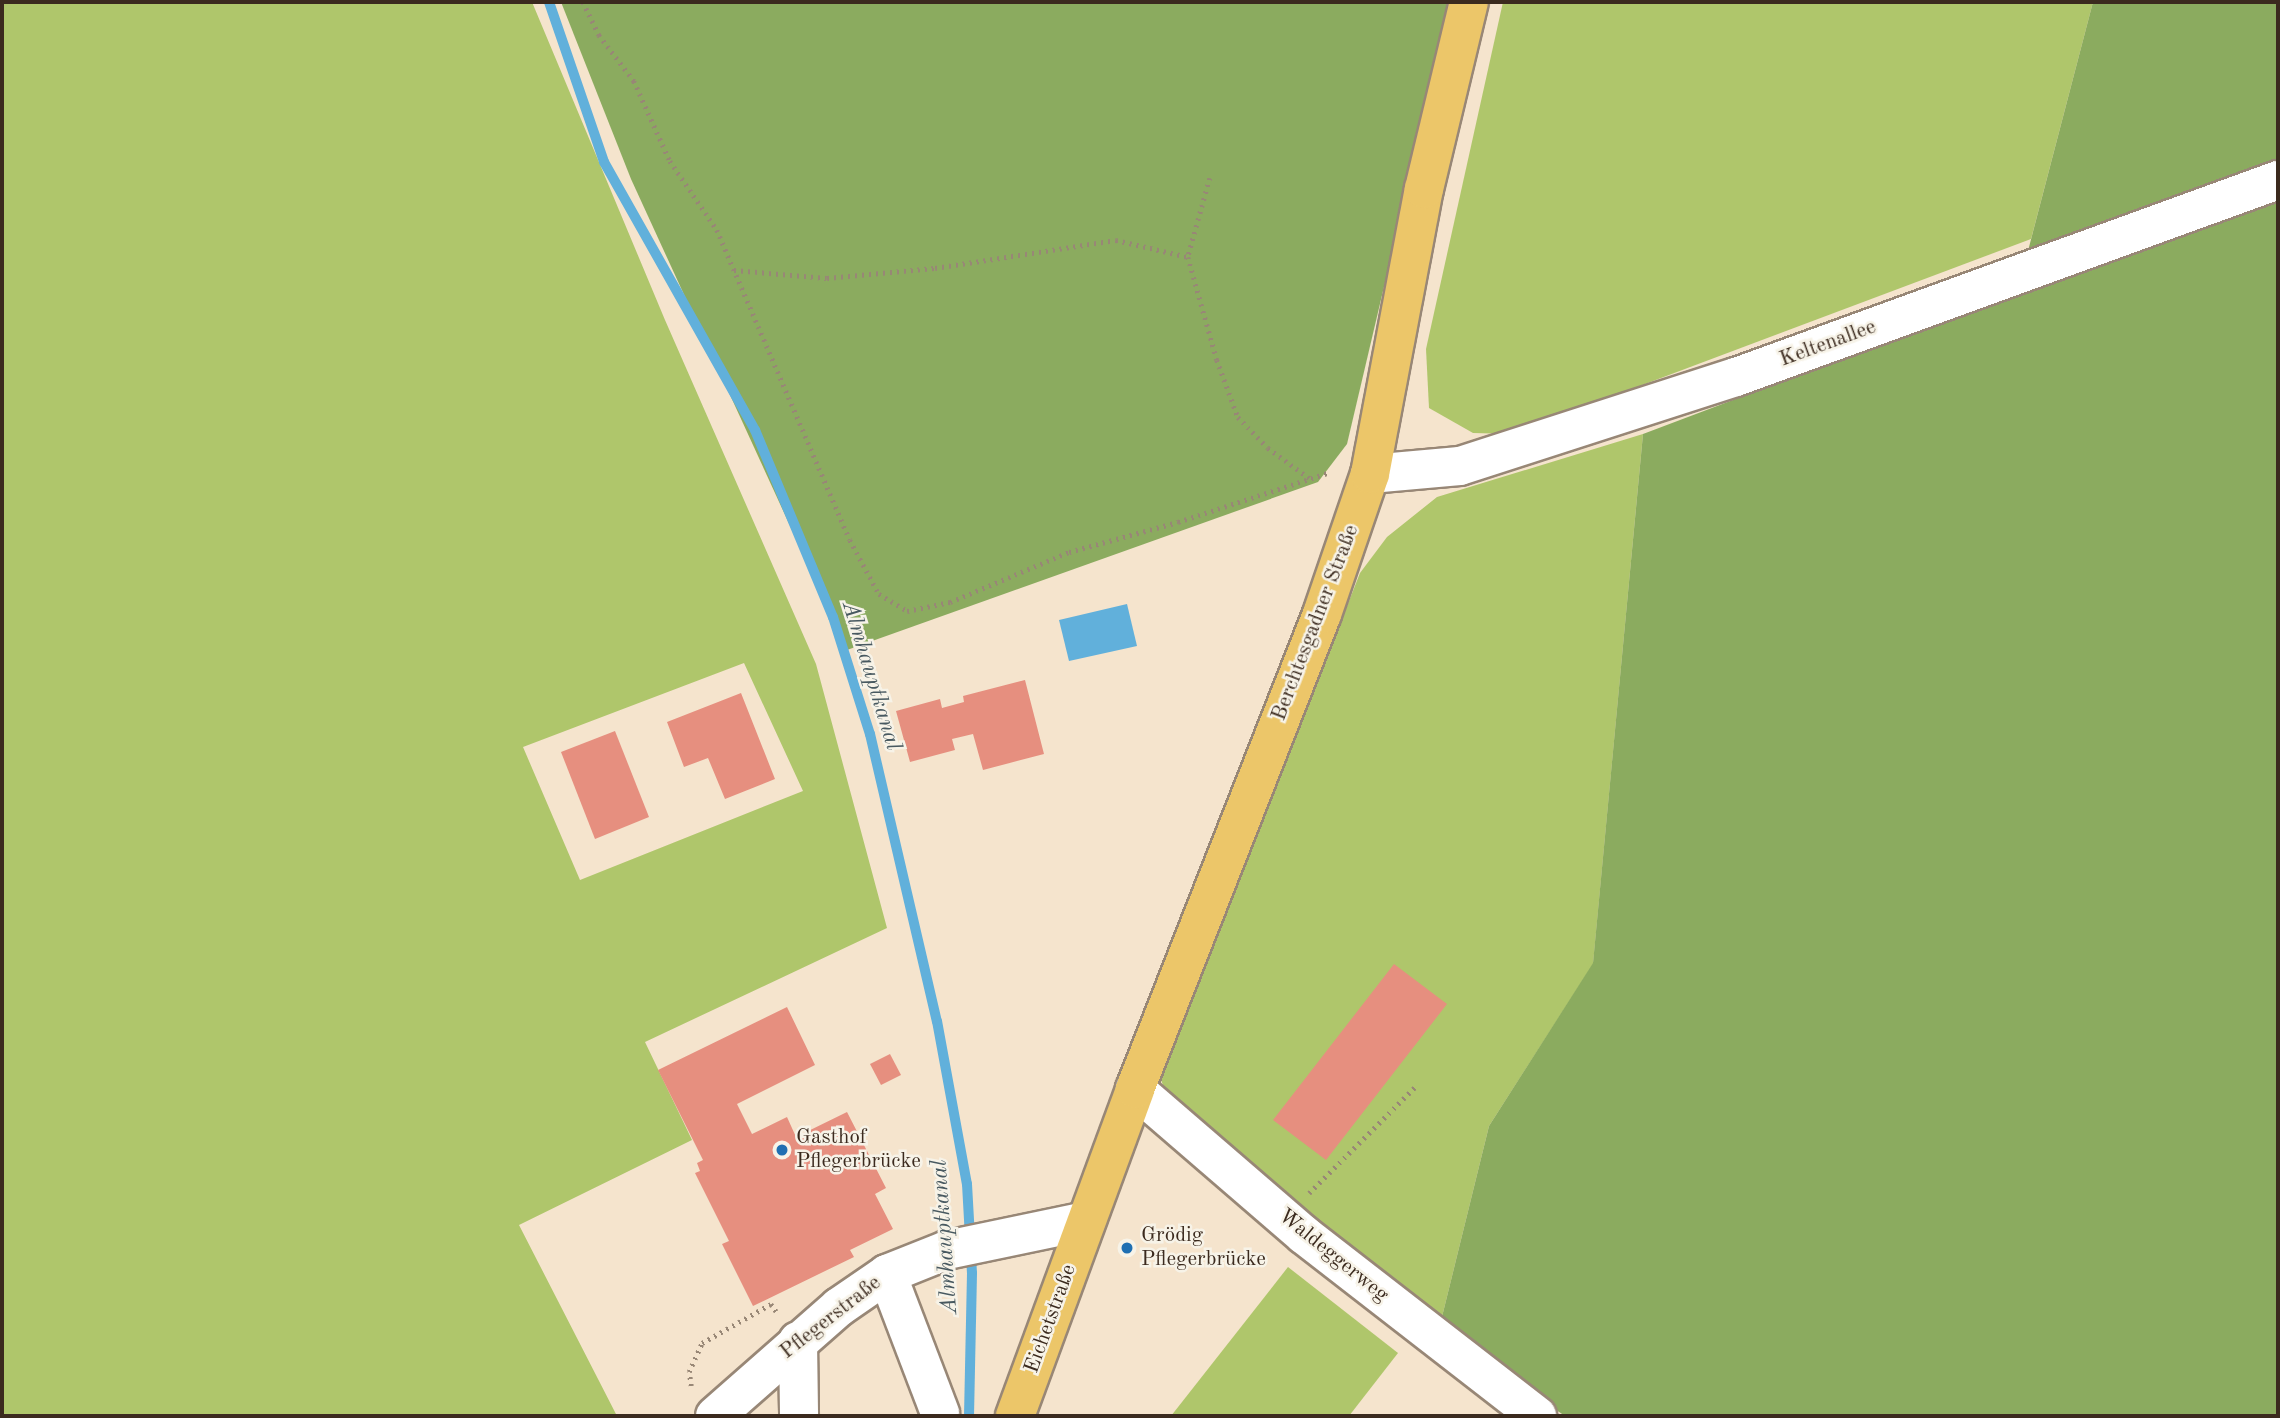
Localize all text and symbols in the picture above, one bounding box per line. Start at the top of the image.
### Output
street label: Keltenallee [1776,315,1880,373]
street label: Berchtesgadner Straße [1267,522,1365,724]
water label: Almhauptkanal [835,598,907,754]
place label: Gasthof Pflegerbrücke [796,1125,921,1175]
marker: Gasthof Pflegerbrücke [774,1142,790,1158]
water label: Almhauptkanal [926,1159,964,1315]
street label: Waldeggerweg [1273,1204,1393,1308]
place label: Grödig Pflegerbrücke [1141,1223,1266,1273]
marker: Grödig Pflegerbrücke [1119,1240,1135,1256]
street label: Eichetstraße [1020,1261,1082,1377]
street label: Pflegerstraße [776,1271,886,1365]

